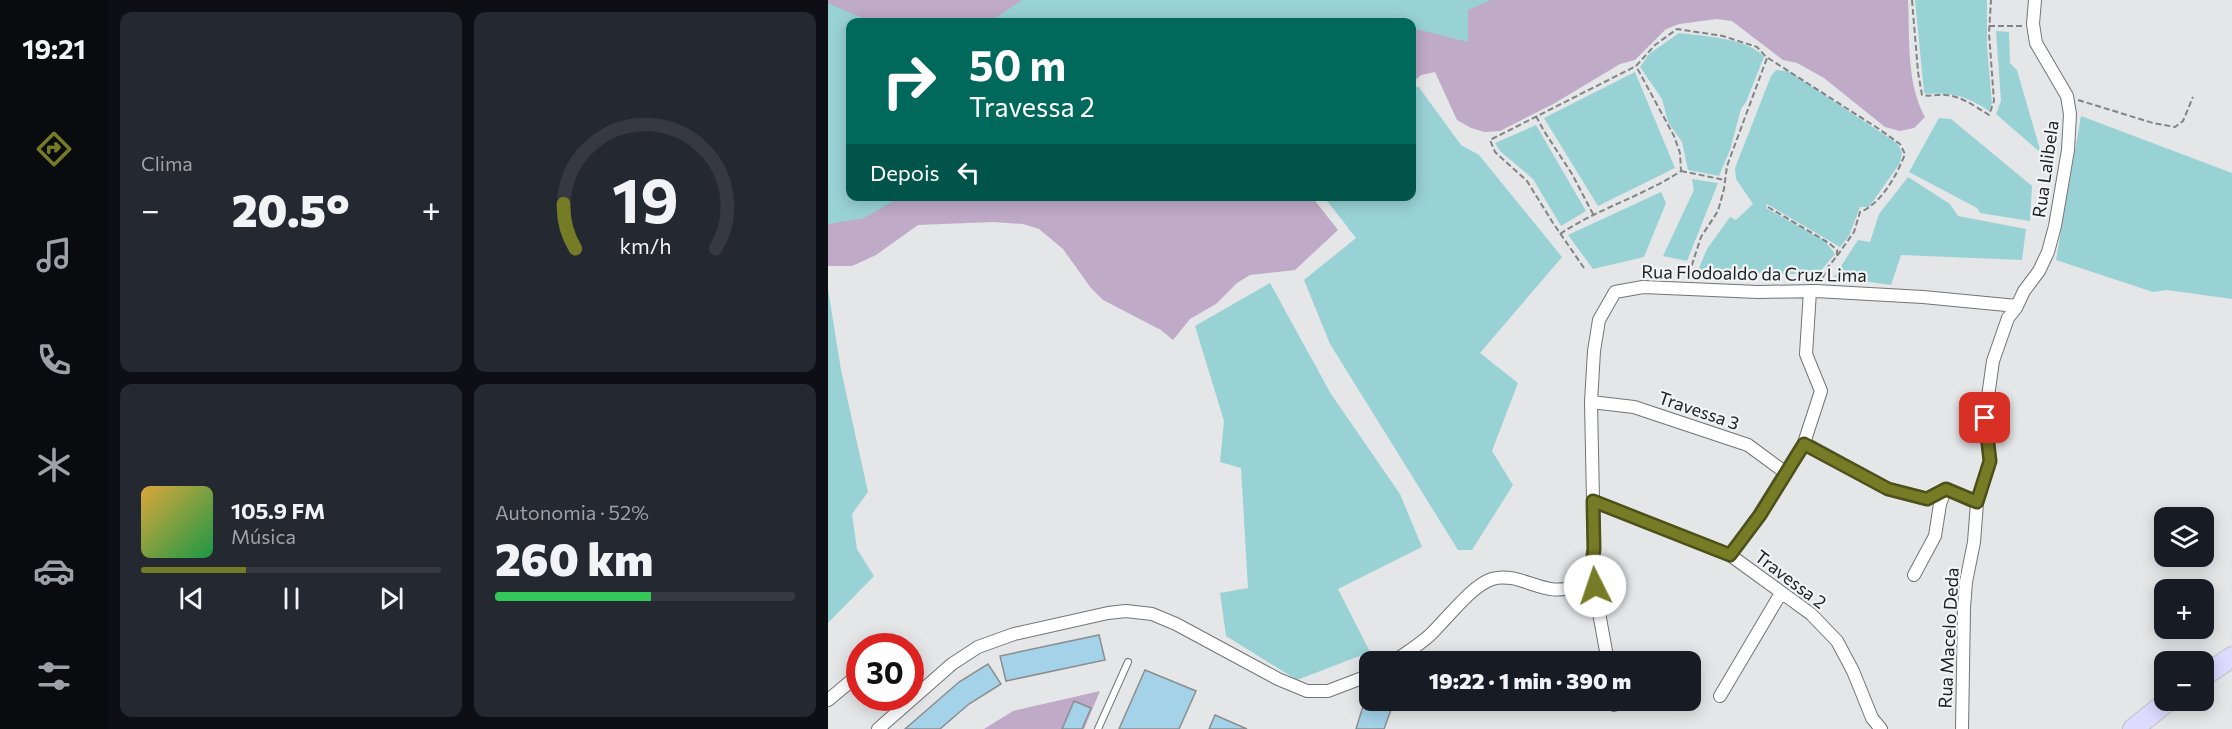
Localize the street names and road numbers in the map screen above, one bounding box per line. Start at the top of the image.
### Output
street label: Rua Lalibela [2027,119,2063,219]
street label: Rua Flodoaldo da Cruz Lima [1641,260,1867,286]
street label: Travessa 3 [1656,386,1742,434]
street label: Travessa 2 [1751,545,1831,613]
street label: Rua Macelo Deda [1933,567,1963,709]

